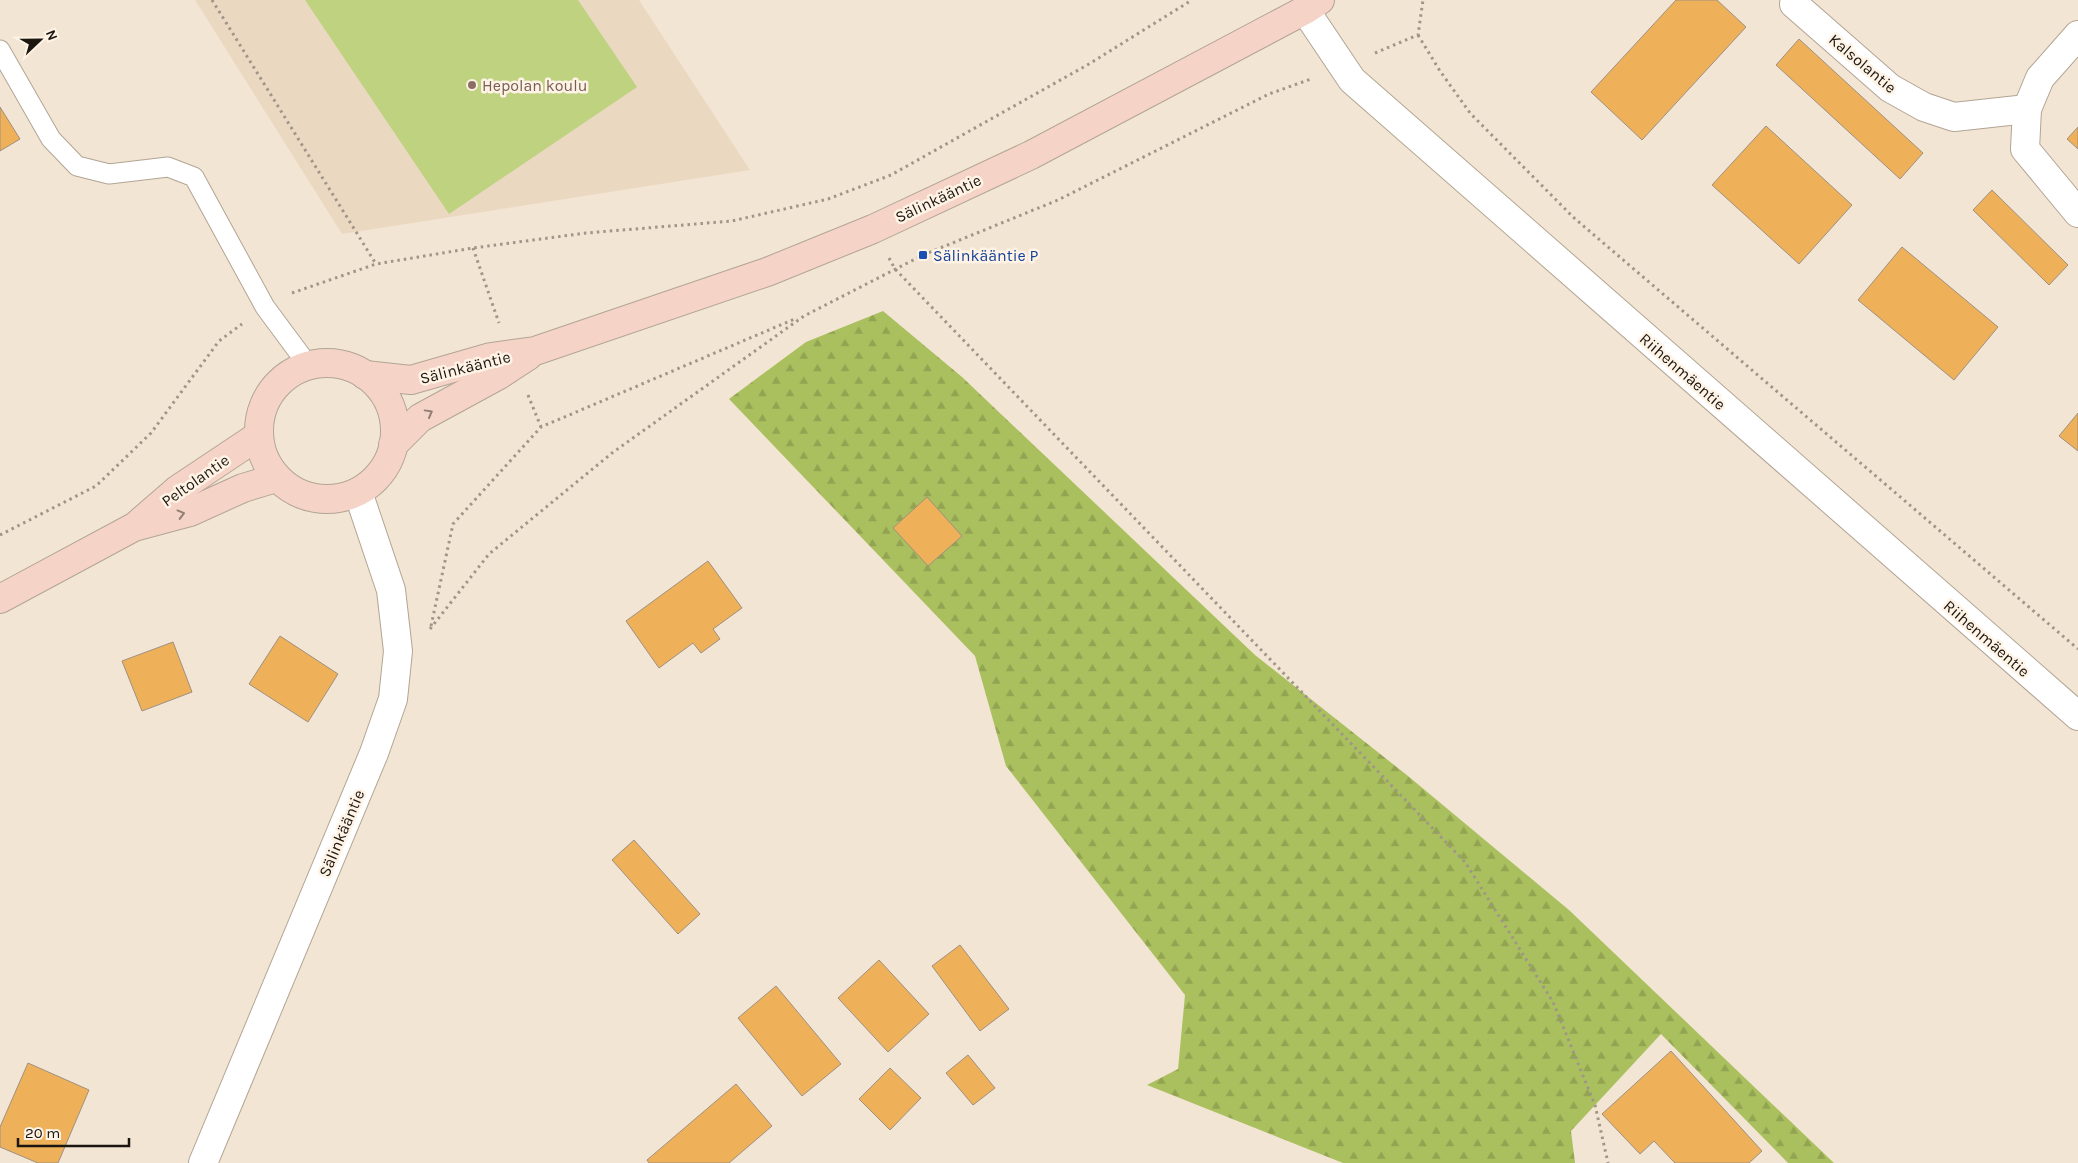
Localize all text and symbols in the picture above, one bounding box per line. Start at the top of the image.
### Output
north arrow [15,15,65,65]
text: N [42,27,61,43]
street label: Kalsolantie [1825,30,1900,97]
place label: Hepolan koulu [482,76,587,95]
marker: Hepolan koulu [466,79,478,91]
street label: Sälinkääntie [892,170,984,227]
place label: Sälinkääntie P [933,246,1038,265]
marker: Sälinkääntie P [917,249,929,261]
street label: Riihenmäentie [1636,329,1729,414]
street label: Sälinkääntie [418,347,512,388]
one-way arrow [424,409,433,419]
street label: Peltolantie [158,450,233,511]
one-way arrow [177,510,185,520]
street label: Riihenmäentie [1940,596,2033,681]
street label: Sälinkääntie [315,787,368,880]
scale bar [18,1116,129,1148]
text: 20 m [25,1124,60,1142]

